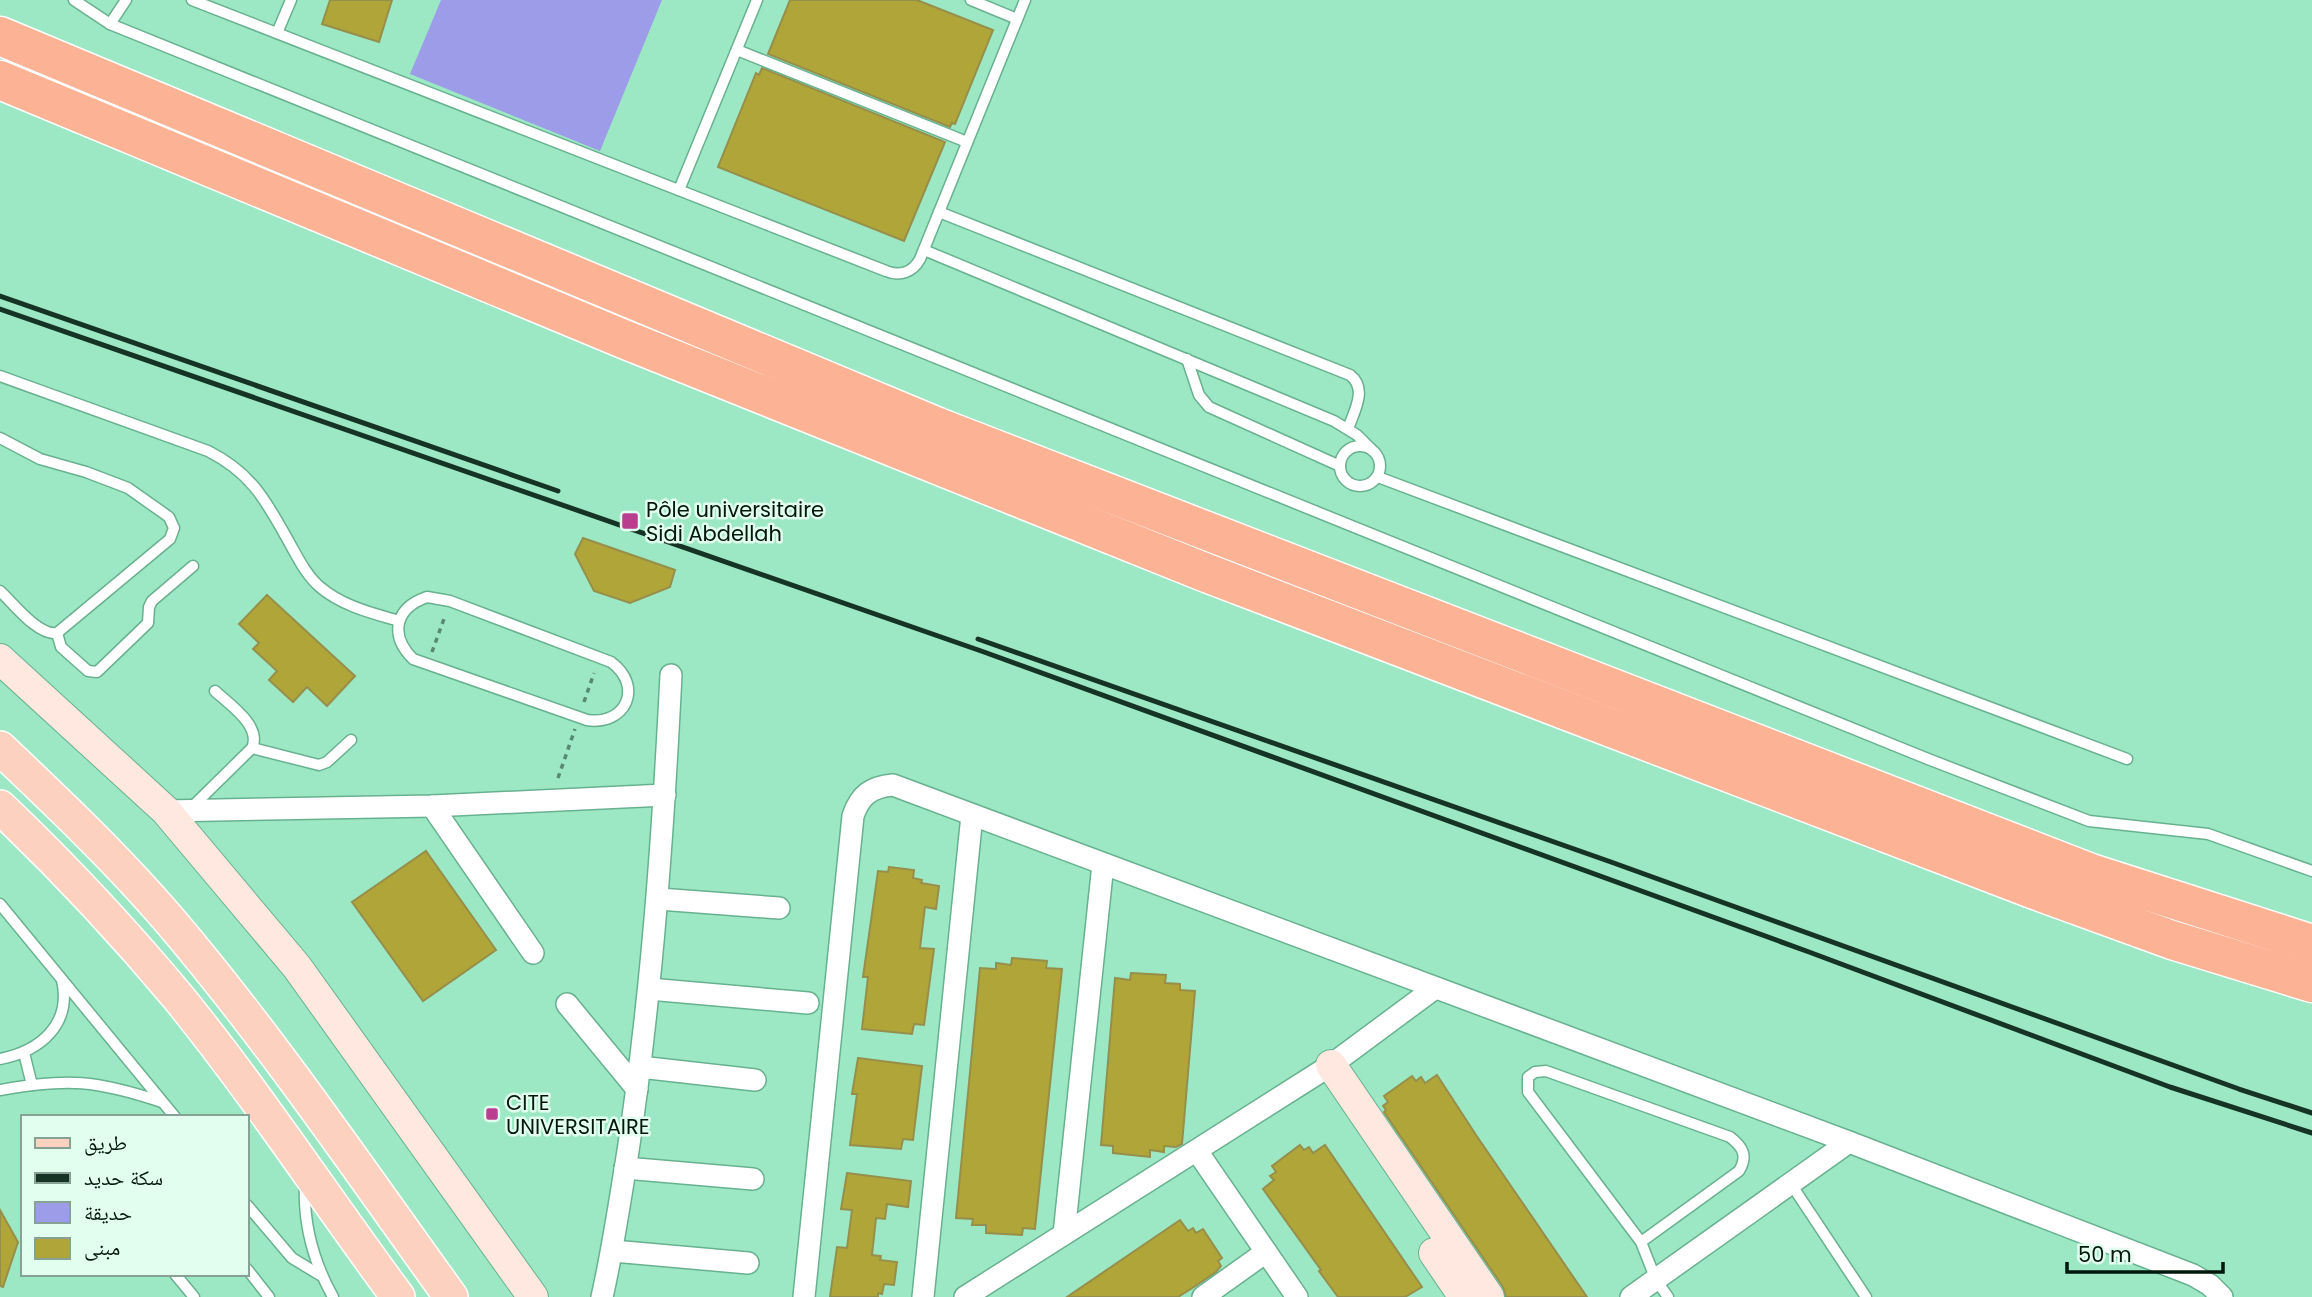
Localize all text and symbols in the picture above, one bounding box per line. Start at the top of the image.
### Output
place label: Pôle universitaire Sidi Abdellah [646,495,824,548]
marker: Pôle universitaire Sidi Abdellah [620,511,640,531]
place label: CITE UNIVERSITAIRE [506,1088,650,1141]
marker: CITE UNIVERSITAIRE [484,1106,500,1122]
legend [21,1115,248,1276]
text: طريق [84,1128,127,1157]
text: سكة حديد [84,1163,163,1192]
text: حديقة [84,1198,132,1227]
scale bar [2067,1230,2223,1274]
text: مبنى [84,1233,120,1262]
text: 50 m [2078,1240,2132,1269]

